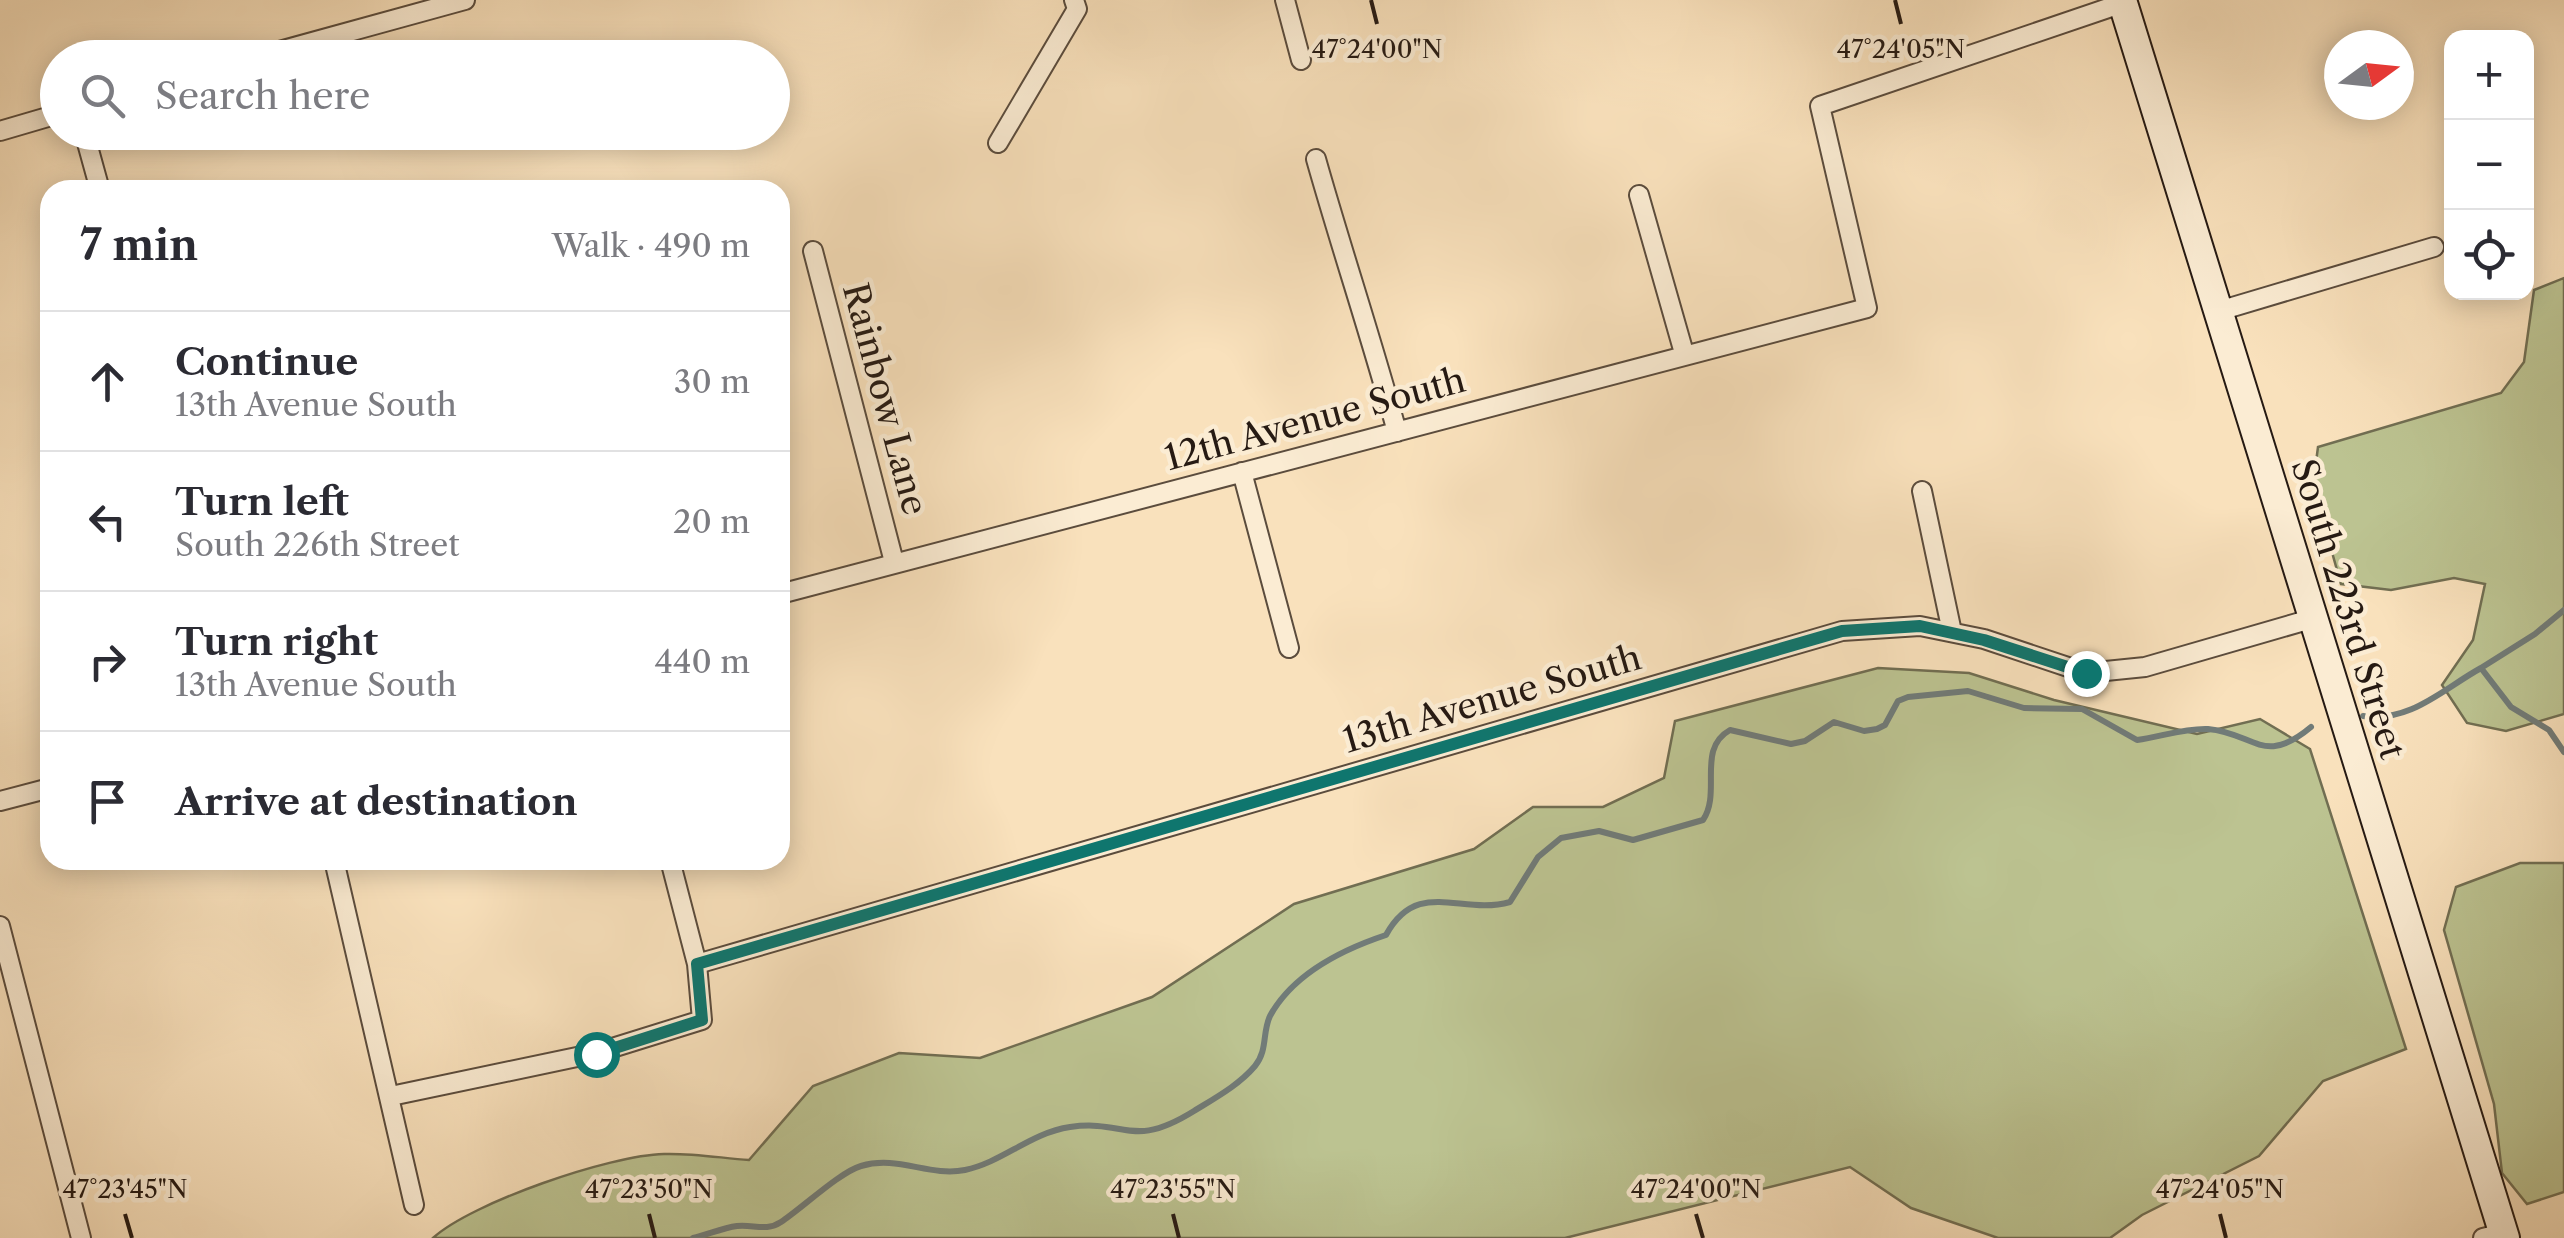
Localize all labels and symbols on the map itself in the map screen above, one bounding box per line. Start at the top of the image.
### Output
north arrow [2324,30,2414,120]
text: 47°24'00"N [1312,34,1442,65]
text: 47°24'05"N [1837,34,1965,65]
street label: Rainbow Lane [834,278,937,520]
street label: 12th Avenue South [1160,358,1470,479]
street label: South 223rd Street [2282,454,2415,765]
street label: 13th Avenue South [1338,635,1646,762]
route end [2064,651,2110,697]
route start [574,1032,620,1078]
text: 47°23'45"N [62,1174,188,1205]
text: 47°23'50"N [585,1174,713,1205]
text: 47°23'55"N [1110,1174,1236,1205]
text: 47°24'00"N [1631,1174,1761,1205]
text: 47°24'05"N [2156,1174,2284,1205]

